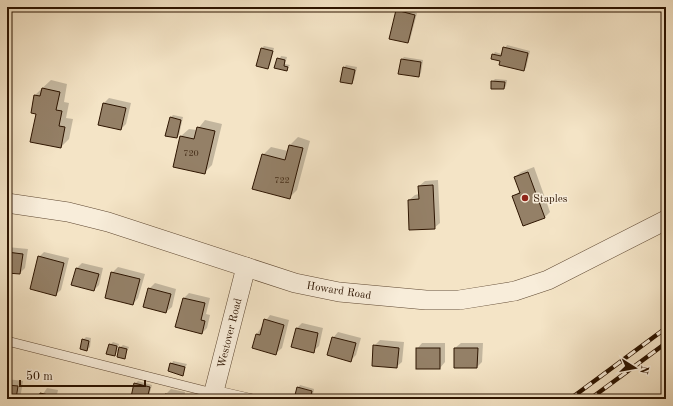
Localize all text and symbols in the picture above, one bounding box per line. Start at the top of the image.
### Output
house number: 720 [183,149,199,158]
house number: 722 [274,176,290,185]
marker: Staples [520,193,530,203]
place label: Staples [533,194,568,205]
street label: Howard Road [306,281,372,302]
street label: Westover Road [216,297,245,370]
north arrow [615,348,655,388]
scale bar [20,362,145,388]
text: N [637,364,650,375]
text: 50 m [26,370,53,383]

